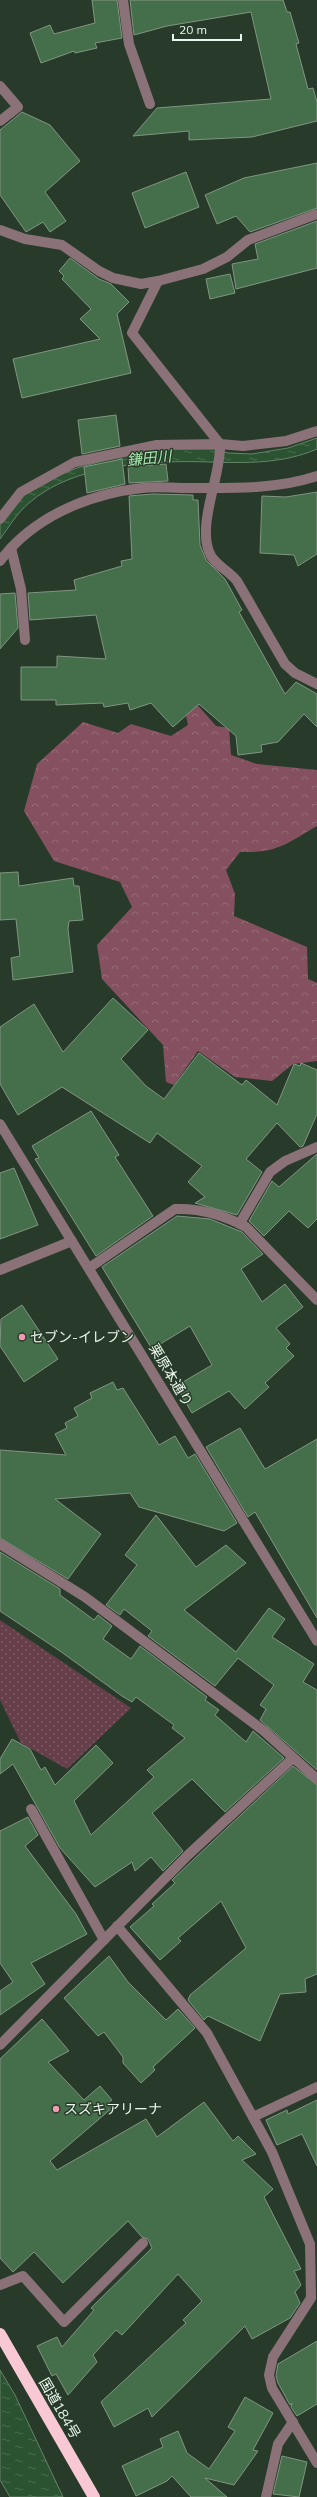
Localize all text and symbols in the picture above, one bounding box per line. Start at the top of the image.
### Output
scale bar [173,16,241,42]
text: 20 m [179,22,207,37]
water label: 鎌田川 [126,446,174,470]
place label: セブン-イレブン [30,1328,134,1346]
marker: セブン-イレブン [17,1332,27,1342]
street label: 栗原本通り [145,1340,197,1410]
place label: スズキアリーナ [64,2100,162,2118]
marker: スズキアリーナ [51,2104,61,2114]
street label: 国道184号 [35,2374,85,2442]

